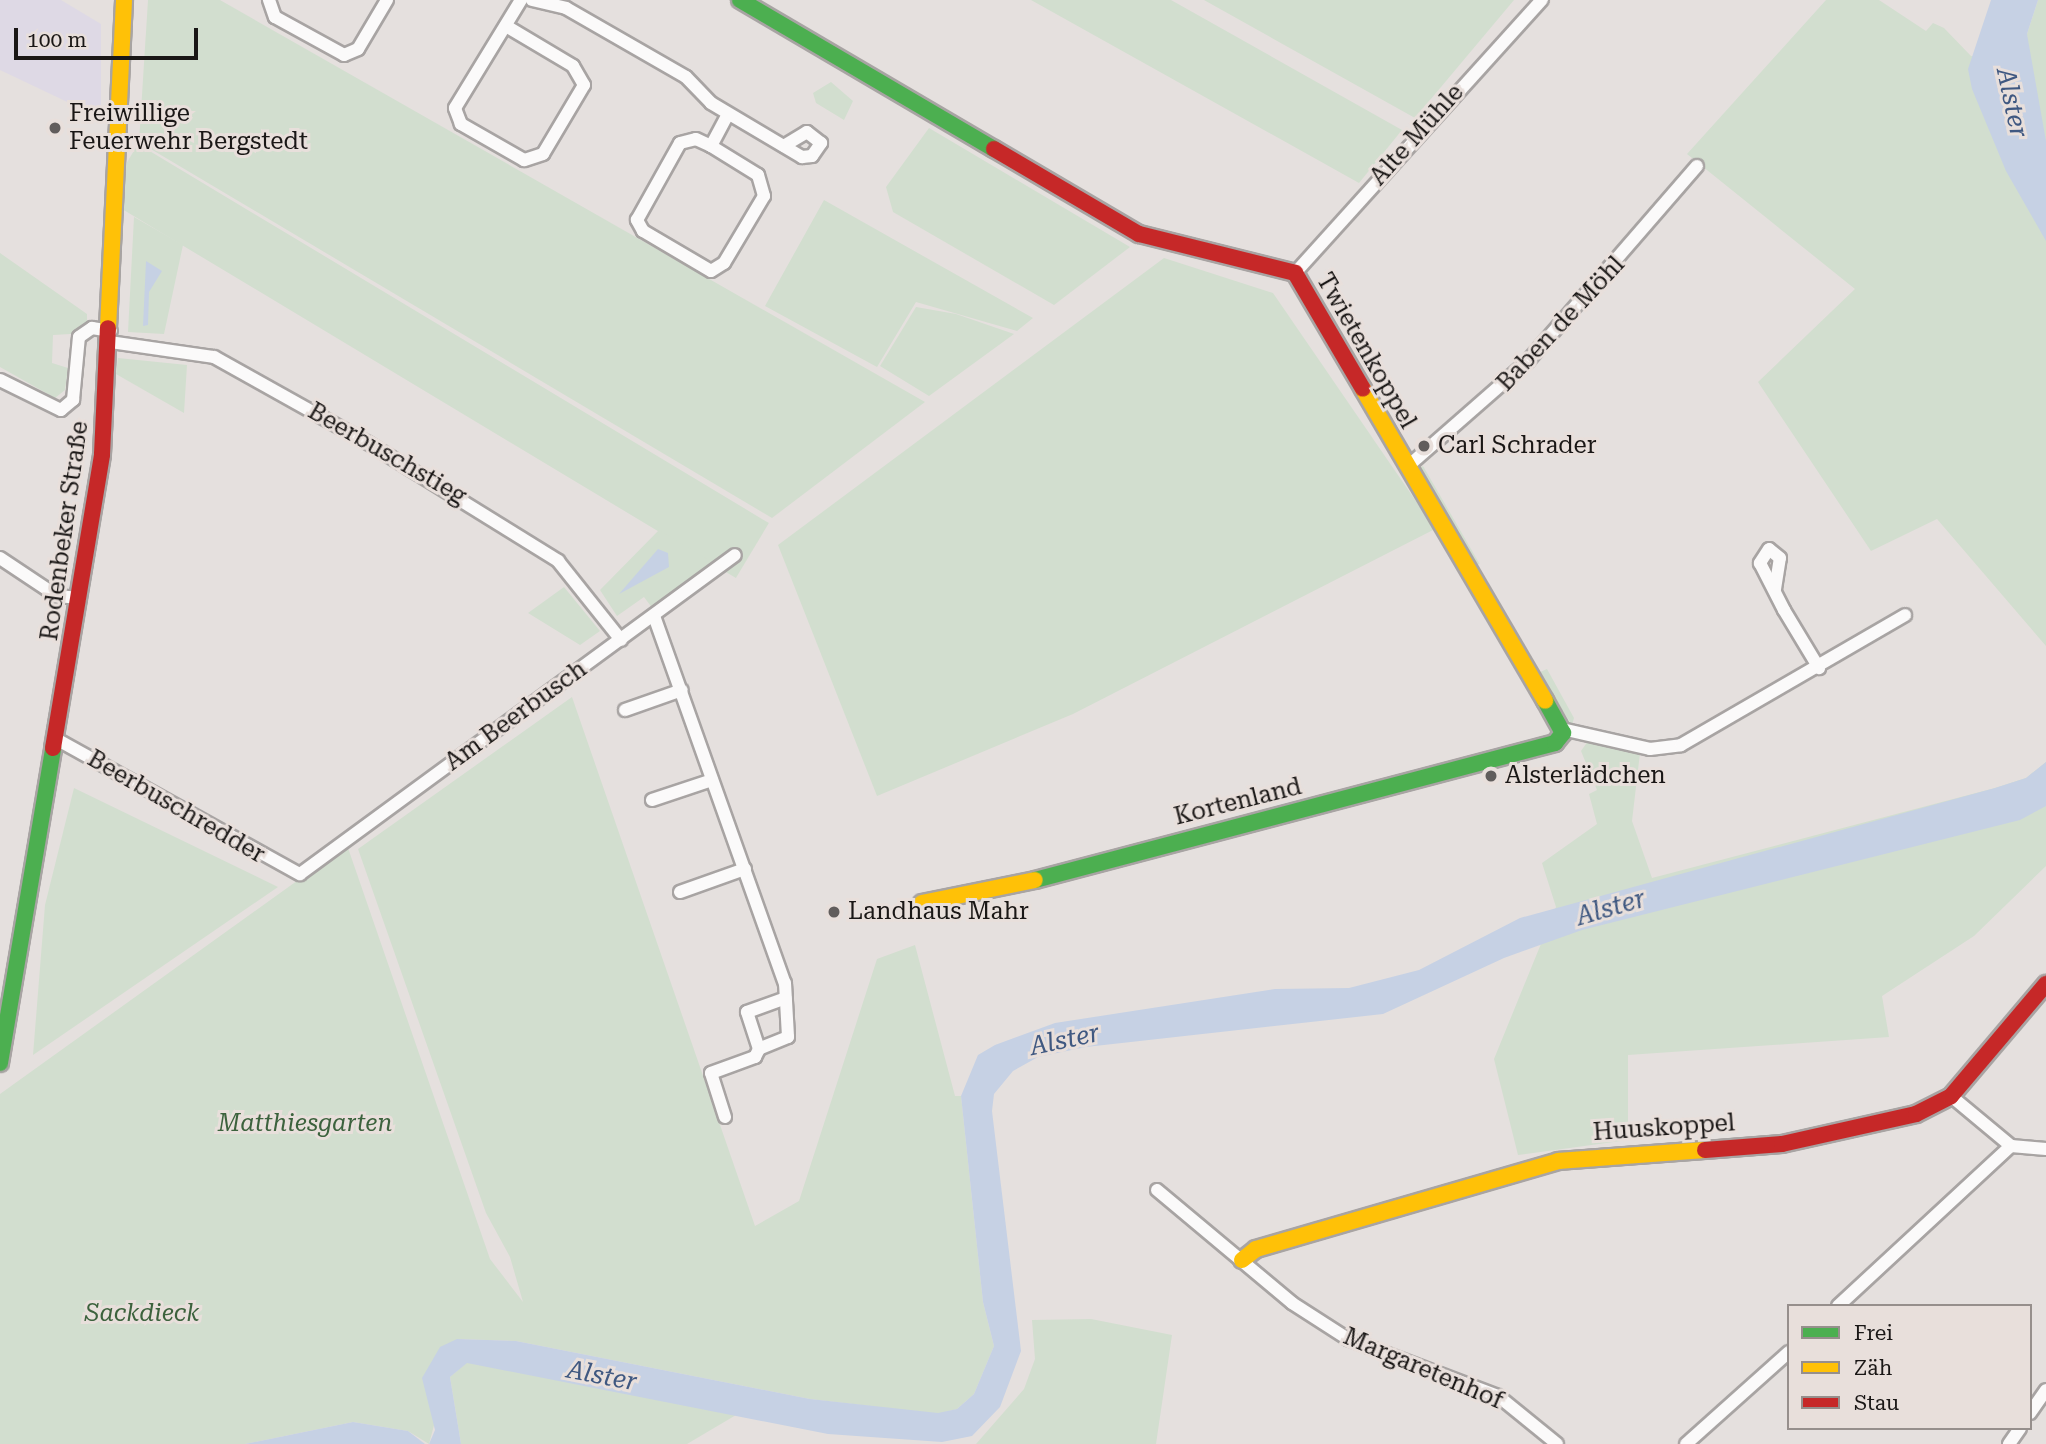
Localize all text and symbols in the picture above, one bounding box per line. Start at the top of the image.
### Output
scale bar [18,14,201,58]
text: 100 m [27,28,87,52]
water label: Alster [1989,65,2035,141]
street label: Alte Mühle [1364,79,1470,191]
place label: Freiwillige Feuerwehr Bergstedt [69,100,308,156]
marker: Freiwillige Feuerwehr Bergstedt [47,120,63,136]
street label: Baben de Möhl [1491,251,1631,397]
street label: Twietenkoppel [1310,268,1422,434]
street label: Beerbuschstieg [303,397,471,511]
street label: Rodenbeker Straße [35,419,95,643]
place label: Carl Schrader [1438,432,1597,460]
marker: Carl Schrader [1416,438,1432,454]
street label: Am Beerbusch [440,655,592,777]
street label: Beerbuschredder [82,745,270,869]
place label: Alsterlädchen [1505,762,1666,790]
marker: Alsterlädchen [1483,768,1499,784]
street label: Kortenland [1171,772,1305,832]
water label: Alster [1573,883,1649,933]
place label: Landhaus Mahr [848,898,1029,926]
marker: Landhaus Mahr [826,904,842,920]
water label: Alster [1027,1017,1103,1063]
street label: Huuskoppel [1592,1109,1736,1147]
park label: Matthiesgarten [218,1110,392,1138]
park label: Sackdieck [85,1300,199,1328]
legend [1787,1304,2032,1430]
text: Frei [1854,1321,1893,1345]
street label: Margaretenhof [1339,1322,1507,1416]
water label: Alster [564,1354,640,1398]
text: Zäh [1854,1356,1892,1380]
text: Stau [1854,1391,1899,1415]

